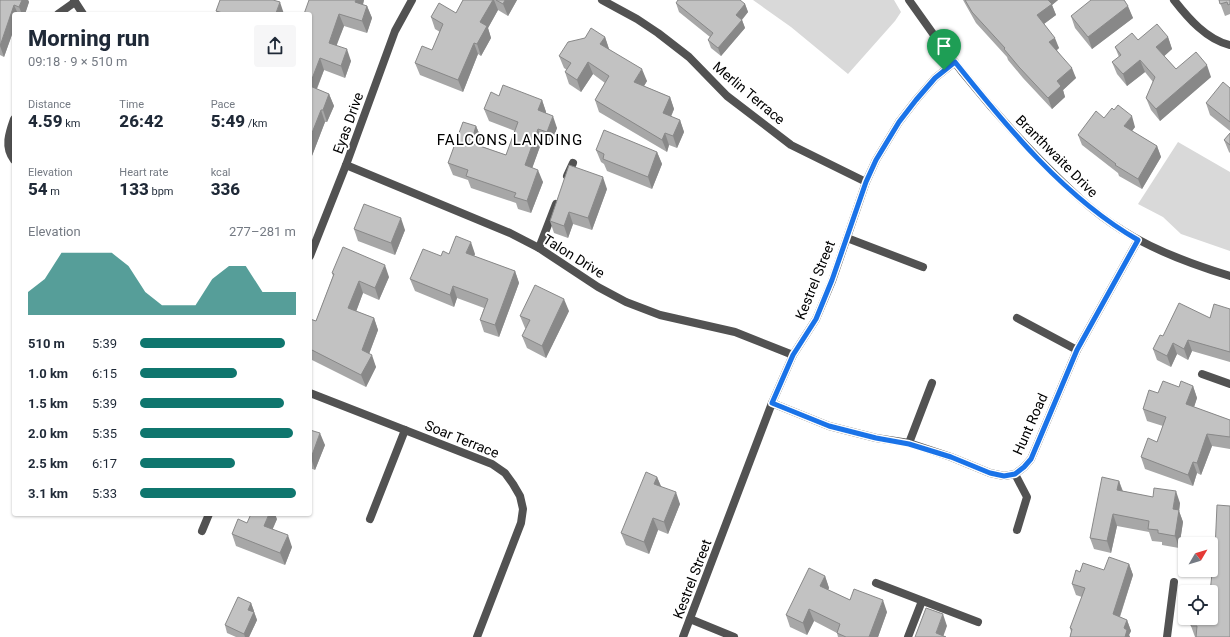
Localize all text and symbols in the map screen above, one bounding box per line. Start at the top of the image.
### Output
button: share [254,25,296,67]
text: Morning run [28,26,150,51]
pin [927,29,961,70]
icon: arrive [933,35,955,57]
text: 09:18 · 9 × 510 m [28,54,127,69]
street label: Merlin Terrace [710,58,788,128]
street label: Eyas Drive [330,90,366,156]
text: Distance [28,98,71,111]
text: Time [119,98,144,111]
text: Pace [211,98,235,111]
text: 4.59 [28,111,62,131]
text: 26:42 [119,111,164,131]
text: 5:49 [211,111,245,131]
street label: Branthwaite Drive [1013,112,1101,200]
text: km [62,117,80,130]
text: /km [245,117,268,130]
district label: FALCONS LANDING [437,131,583,149]
text: Elevation [28,166,73,179]
text: Heart rate [119,166,168,179]
text: kcal [211,166,231,179]
text: 54 [28,179,48,199]
text: 133 [119,179,149,199]
text: 336 [211,179,240,199]
text: m [48,185,60,198]
text: bpm [149,185,173,198]
text: Elevation [28,224,81,239]
text: 277–281 m [229,224,296,239]
street label: Talon Drive [540,231,608,281]
street label: Kestrel Street [792,238,838,322]
text: 510 m [28,336,65,351]
text: 5:39 [92,336,117,351]
text: 1.0 km [28,366,68,381]
text: 6:15 [92,366,117,381]
street label: Hunt Road [1009,391,1051,457]
text: 1.5 km [28,396,68,411]
text: 5:39 [92,396,117,411]
street label: Soar Terrace [423,417,501,461]
text: 2.0 km [28,426,68,441]
text: 5:35 [92,426,117,441]
text: 2.5 km [28,456,68,471]
text: 6:17 [92,456,117,471]
text: 3.1 km [28,486,68,501]
text: 5:33 [92,486,117,501]
street label: Kestrel Street [670,537,715,621]
north arrow [1178,537,1218,577]
map controls [1178,537,1218,625]
button: locate [1178,585,1218,625]

